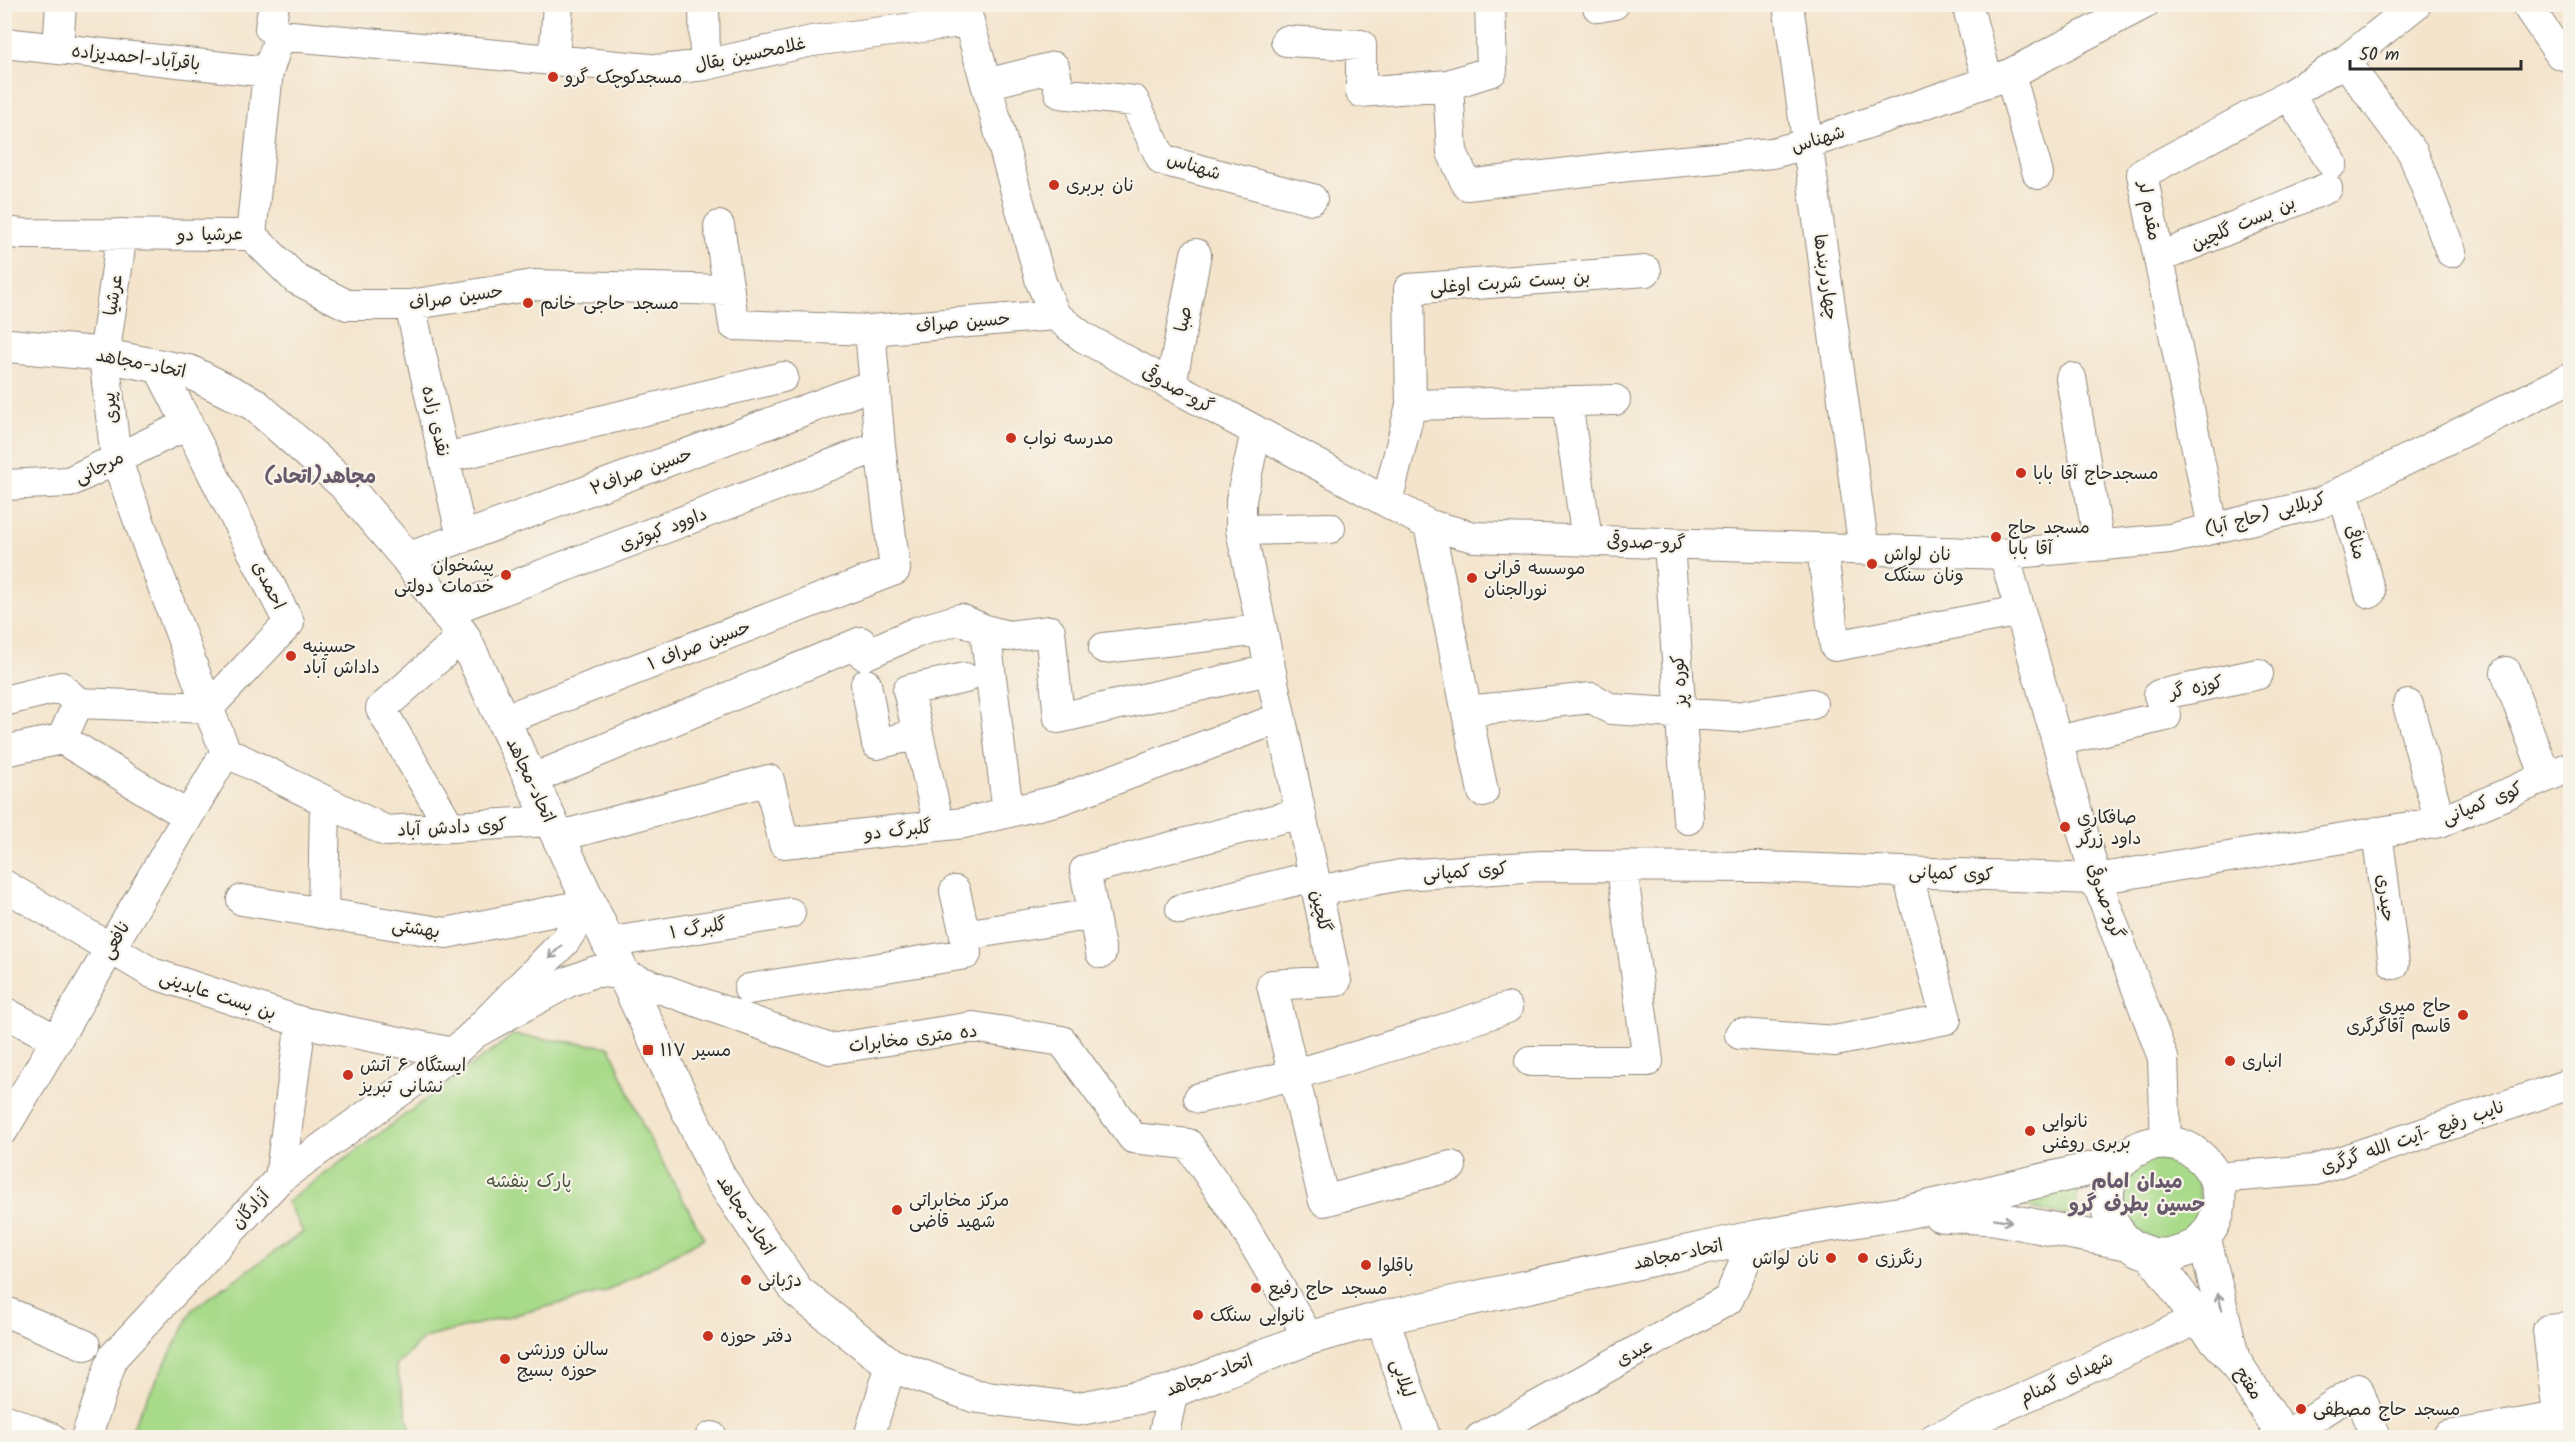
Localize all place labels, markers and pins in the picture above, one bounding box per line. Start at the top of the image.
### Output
place label: مسجدکوچک گرو [563,64,682,93]
marker: مسجدکوچک گرو [546,70,560,84]
place label: نان بربری [1066,172,1134,201]
marker: نان بربری [1047,178,1061,192]
place label: مسجد حاجی خانم [540,290,679,319]
marker: مسجد حاجی خانم [521,296,535,310]
place label: مدرسه نواب [1023,425,1114,454]
marker: مدرسه نواب [1004,431,1018,445]
place label: مسجدحاج آقا بابا [2033,460,2158,489]
marker: مسجدحاج آقا بابا [2014,466,2028,480]
place label: مسجد حاج آقا بابا [2008,514,2090,564]
marker: مسجد حاج آقا بابا [1989,530,2003,544]
place label: نان لواش ونان سنگک [1884,541,1964,591]
place label: پیشخوان خدمات دولتی [394,552,494,602]
place label: موسسه قرانی نورالجنان [1484,555,1585,605]
marker: نان لواش ونان سنگک [1865,557,1879,571]
marker: پیشخوان خدمات دولتی [499,568,513,582]
marker: موسسه قرانی نورالجنان [1465,571,1479,585]
place label: حسینیه داداش آباد [303,633,380,683]
marker: حسینیه داداش آباد [284,649,298,663]
place label: صافکاری داود زرگر [2075,804,2141,854]
marker: صافکاری داود زرگر [2058,820,2072,834]
place label: حاج میری قاسم آقاگرگری [2346,992,2451,1042]
marker: حاج میری قاسم آقاگرگری [2456,1008,2470,1022]
place label: مسیر ۱۱۷ [660,1037,731,1066]
marker: مسیر ۱۱۷ [641,1043,655,1057]
place label: انباری [2242,1048,2282,1077]
place label: ایستگاه ۶ آتش نشانی تبریز [358,1052,466,1102]
marker: انباری [2223,1054,2237,1068]
marker: ایستگاه ۶ آتش نشانی تبریز [341,1068,355,1082]
place label: نانوایی بربری روغنی [2042,1108,2131,1158]
marker: نانوایی بربری روغنی [2023,1124,2037,1138]
place label: مرکز مخابراتی شهید قاضی [909,1187,1009,1237]
marker: مرکز مخابراتی شهید قاضی [890,1203,904,1217]
place label: نان لواش [1752,1245,1819,1274]
place label: رنگرزی [1875,1245,1923,1274]
marker: نان لواش [1824,1251,1838,1265]
marker: رنگرزی [1856,1251,1870,1265]
place label: باقلوا [1378,1252,1414,1281]
marker: باقلوا [1359,1258,1373,1272]
place label: دژبانی [758,1267,802,1296]
marker: دژبانی [739,1273,753,1287]
place label: مسجد حاج رفیع [1268,1275,1387,1304]
marker: مسجد حاج رفیع [1249,1281,1263,1295]
place label: نانوایی سنگک [1210,1302,1306,1331]
marker: نانوایی سنگک [1191,1308,1205,1322]
place label: دفتر حوزه [720,1323,792,1352]
marker: دفتر حوزه [701,1329,715,1343]
place label: سالن ورزشی حوزه بسیج [517,1336,609,1386]
marker: سالن ورزشی حوزه بسیج [498,1352,512,1366]
place label: مسجد حاج مصطفی [2313,1396,2460,1425]
marker: مسجد حاج مصطفی [2294,1402,2308,1416]

